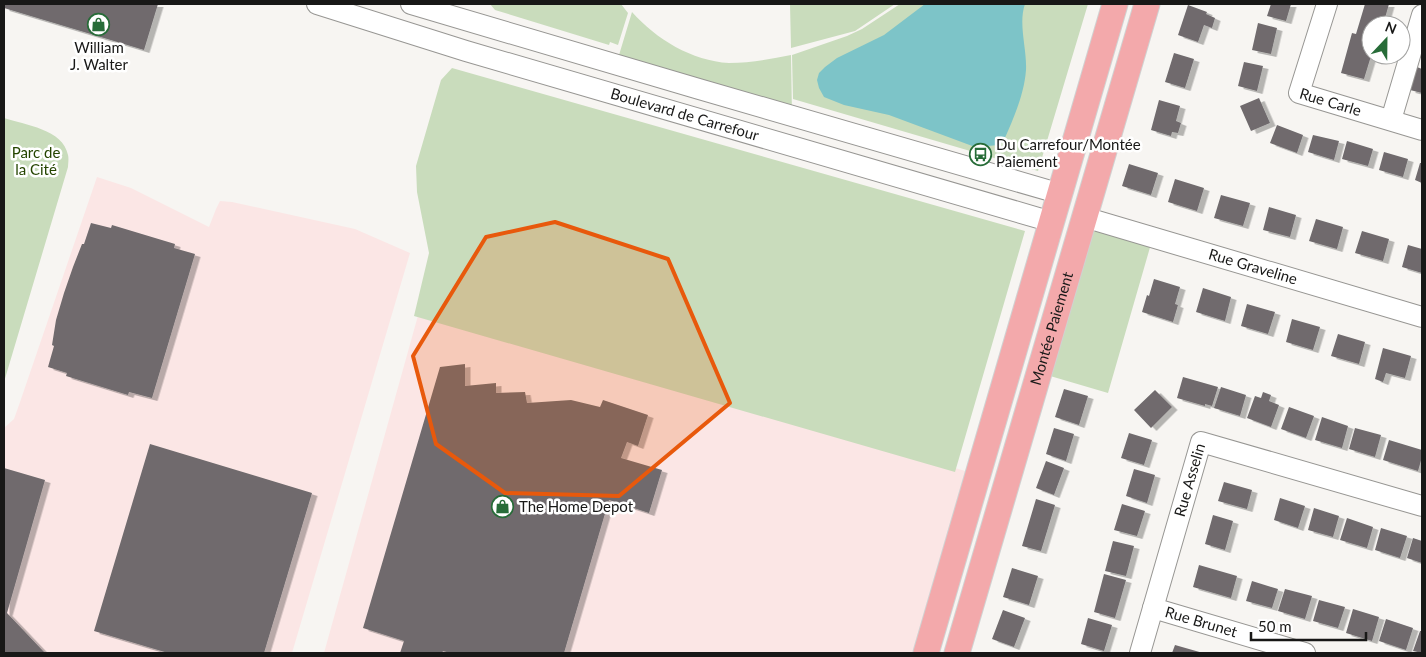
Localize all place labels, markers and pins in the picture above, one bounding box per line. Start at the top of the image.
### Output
shop icon: William J. Walter [87,13,111,37]
place label: William J. Walter [70,38,128,73]
place label: Du Carrefour/Montée Paiement [996,135,1141,170]
bus stop icon: Du Carrefour/Montée Paiement [968,142,992,166]
shop icon: The Home Depot [491,495,515,519]
place label: The Home Depot [519,497,634,515]

